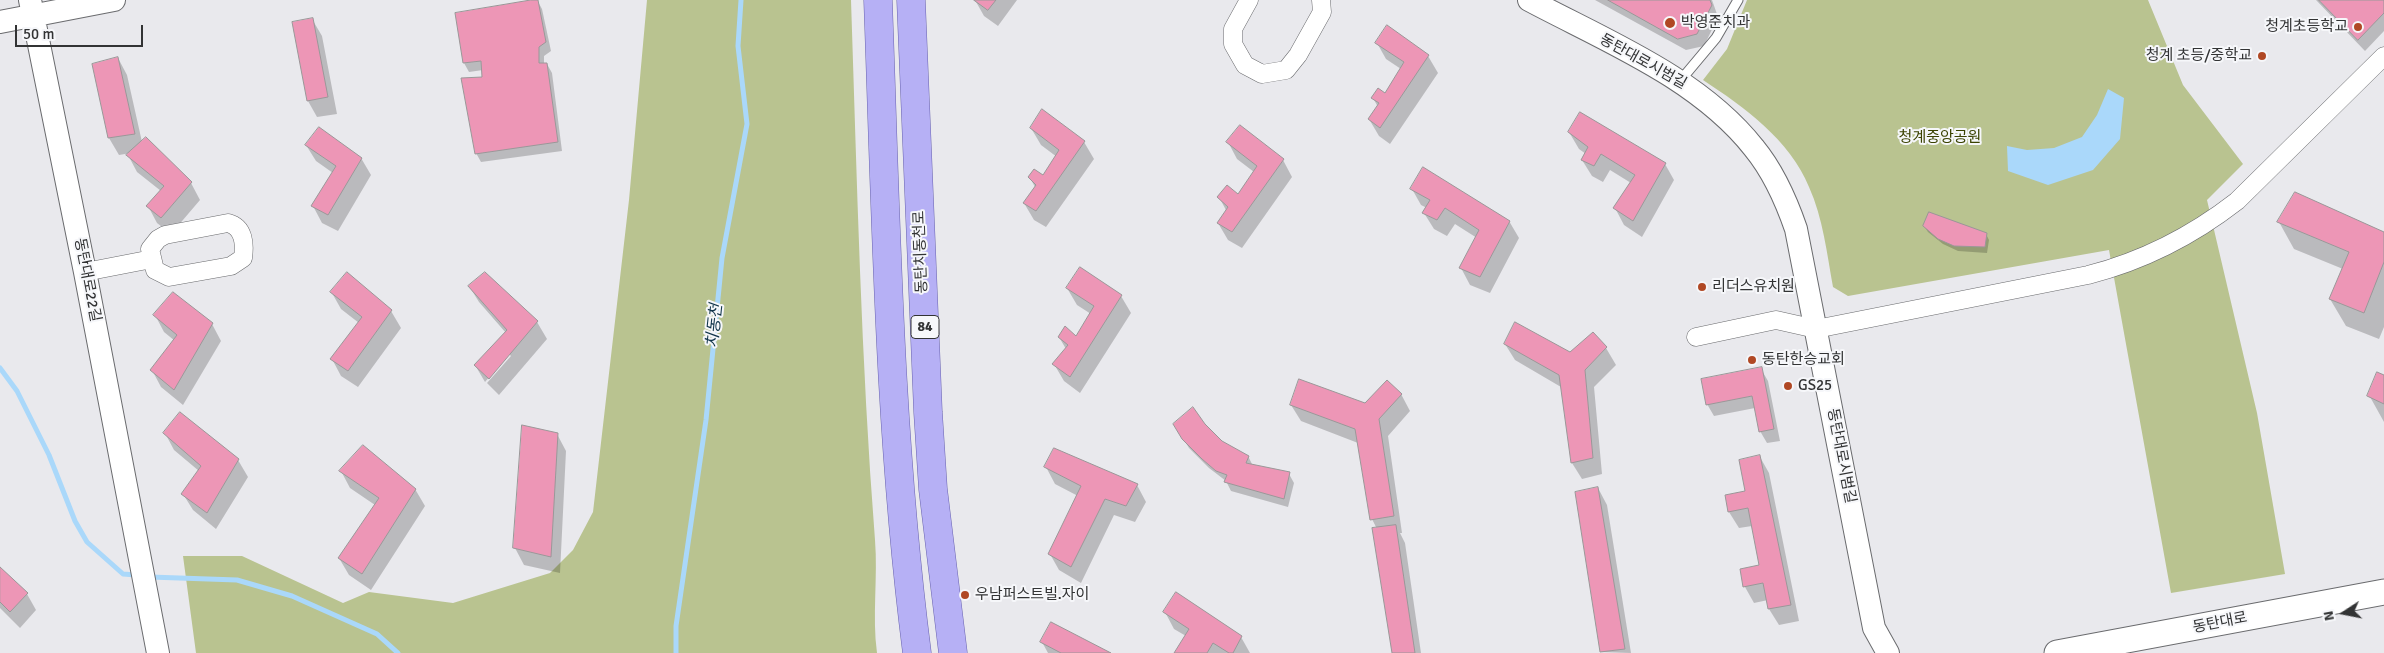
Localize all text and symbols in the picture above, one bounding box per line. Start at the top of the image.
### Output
place label: 박영준치과 [1681,14,1750,32]
scale bar [18,15,145,47]
marker: 박영준치과 [1663,16,1677,30]
place label: 청계초등학교 [2265,18,2348,36]
marker: 청계초등학교 [2352,21,2364,33]
text: 50 m [23,25,54,43]
street label: 동탄대로시범길 [1596,31,1690,93]
place label: 청계 초등/중학교 [2146,47,2252,65]
marker: 청계 초등/중학교 [2256,50,2268,62]
park label: 청계중앙공원 [1899,129,1981,147]
street label: 동탄치동천로 [911,210,931,294]
street label: 동탄대로22길 [70,236,104,324]
place label: 리더스유치원 [1712,278,1795,296]
marker: 리더스유치원 [1696,281,1708,293]
water label: 치동천 [703,303,727,349]
road number: 84 [911,316,939,338]
place label: 동탄한승교회 [1762,351,1845,369]
marker: 동탄한승교회 [1746,354,1758,366]
place label: GS25 [1798,377,1832,395]
marker: GS25 [1782,380,1794,392]
street label: 동탄대로시범길 [1823,407,1859,505]
place label: 우남퍼스트빌.자이 [975,586,1089,604]
north arrow [2319,588,2369,638]
marker: 우남퍼스트빌.자이 [959,589,971,601]
street label: 동탄대로 [2191,609,2249,637]
text: N [2320,610,2338,622]

